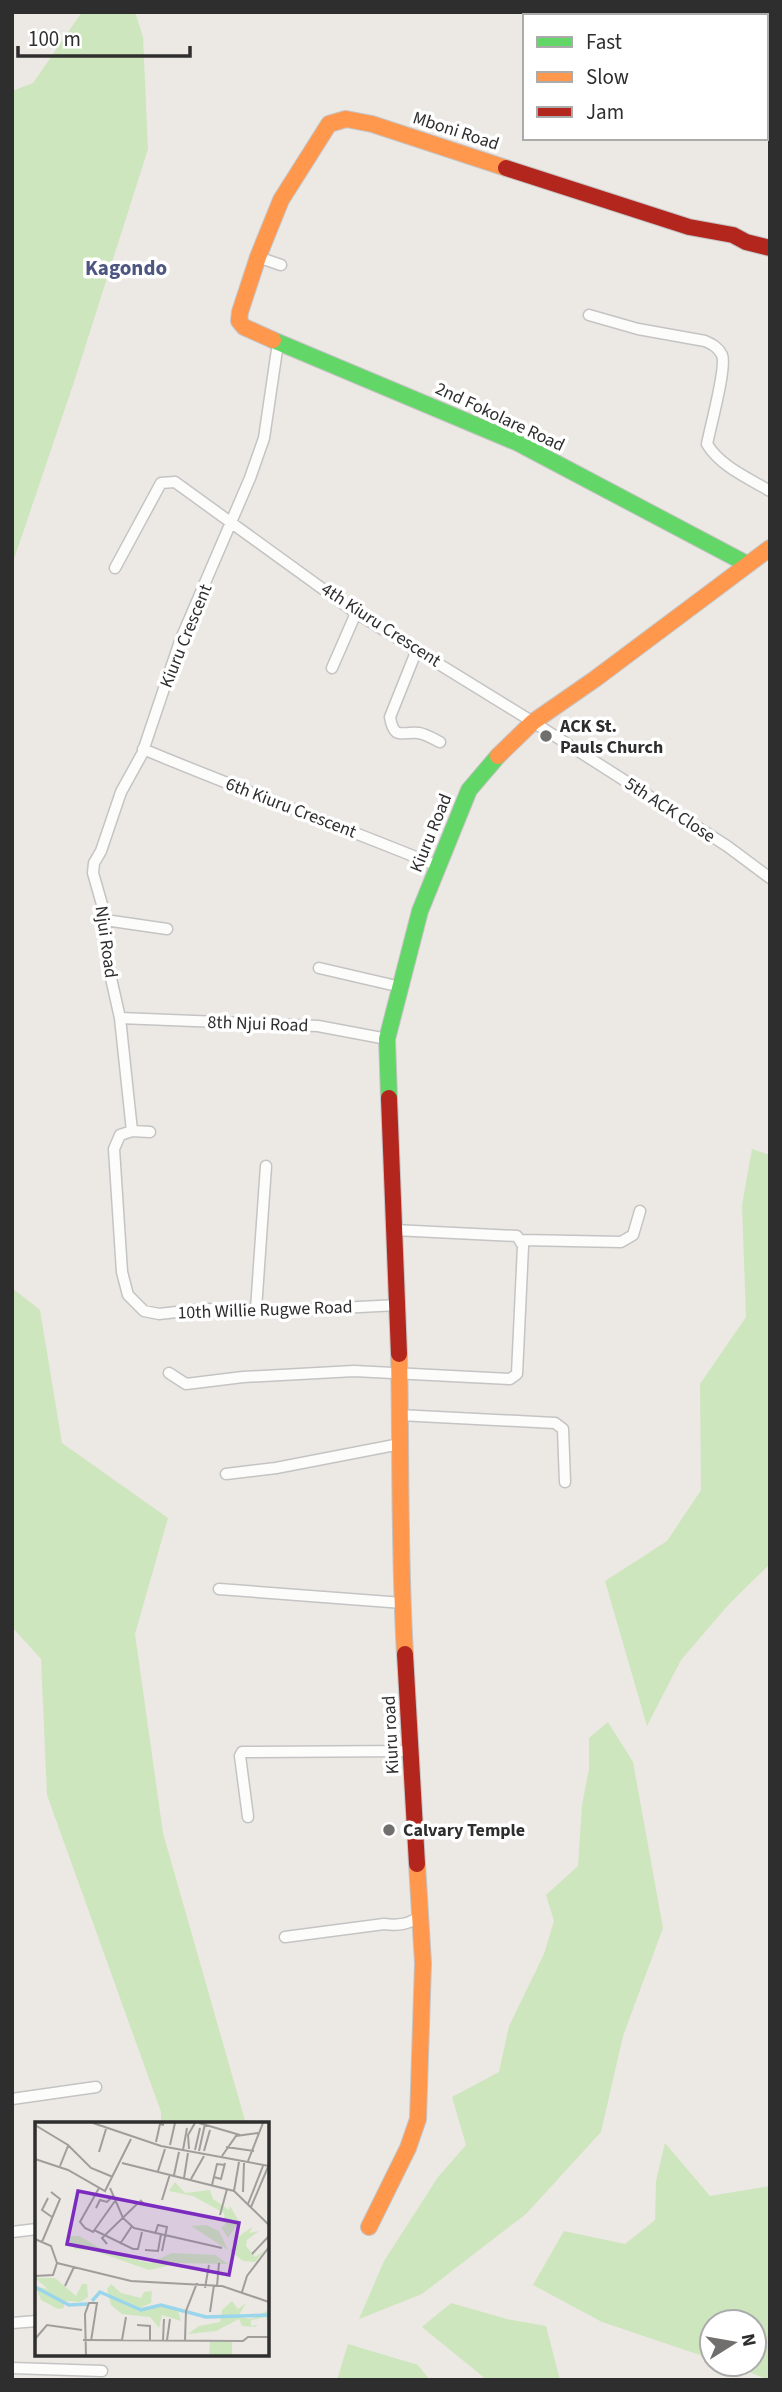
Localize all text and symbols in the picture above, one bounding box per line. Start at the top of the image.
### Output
scale bar [18,14,189,58]
legend [523,14,768,140]
text: 100 m [28,24,81,54]
text: Fast [586,27,622,57]
text: Slow [586,62,629,92]
text: Jam [586,97,624,127]
street label: Mboni Road [410,105,502,157]
district label: Kagondo [85,253,167,283]
street label: 2nd Fokolare Road [431,376,569,458]
street label: 4th Kiuru Crescent [316,577,446,673]
street label: Kiuru Crescent [154,580,218,692]
place label: ACK St. Pauls Church [559,714,663,760]
marker: ACK St. Pauls Church [538,728,554,744]
street label: 5th ACK Close [620,771,720,849]
street label: 6th Kiuru Crescent [222,772,360,844]
street label: Kiuru Road [404,790,458,876]
street label: Njui Road [89,904,123,980]
street label: 8th Njui Road [207,1010,309,1038]
street label: 10th Willie Rugwe Road [177,1294,353,1326]
street label: Kiuru road [376,1695,406,1775]
place label: Calvary Temple [403,1818,525,1843]
marker: Calvary Temple [381,1822,397,1838]
inset map [35,2122,270,2357]
north arrow [698,2308,768,2378]
text: N [734,2331,763,2349]

